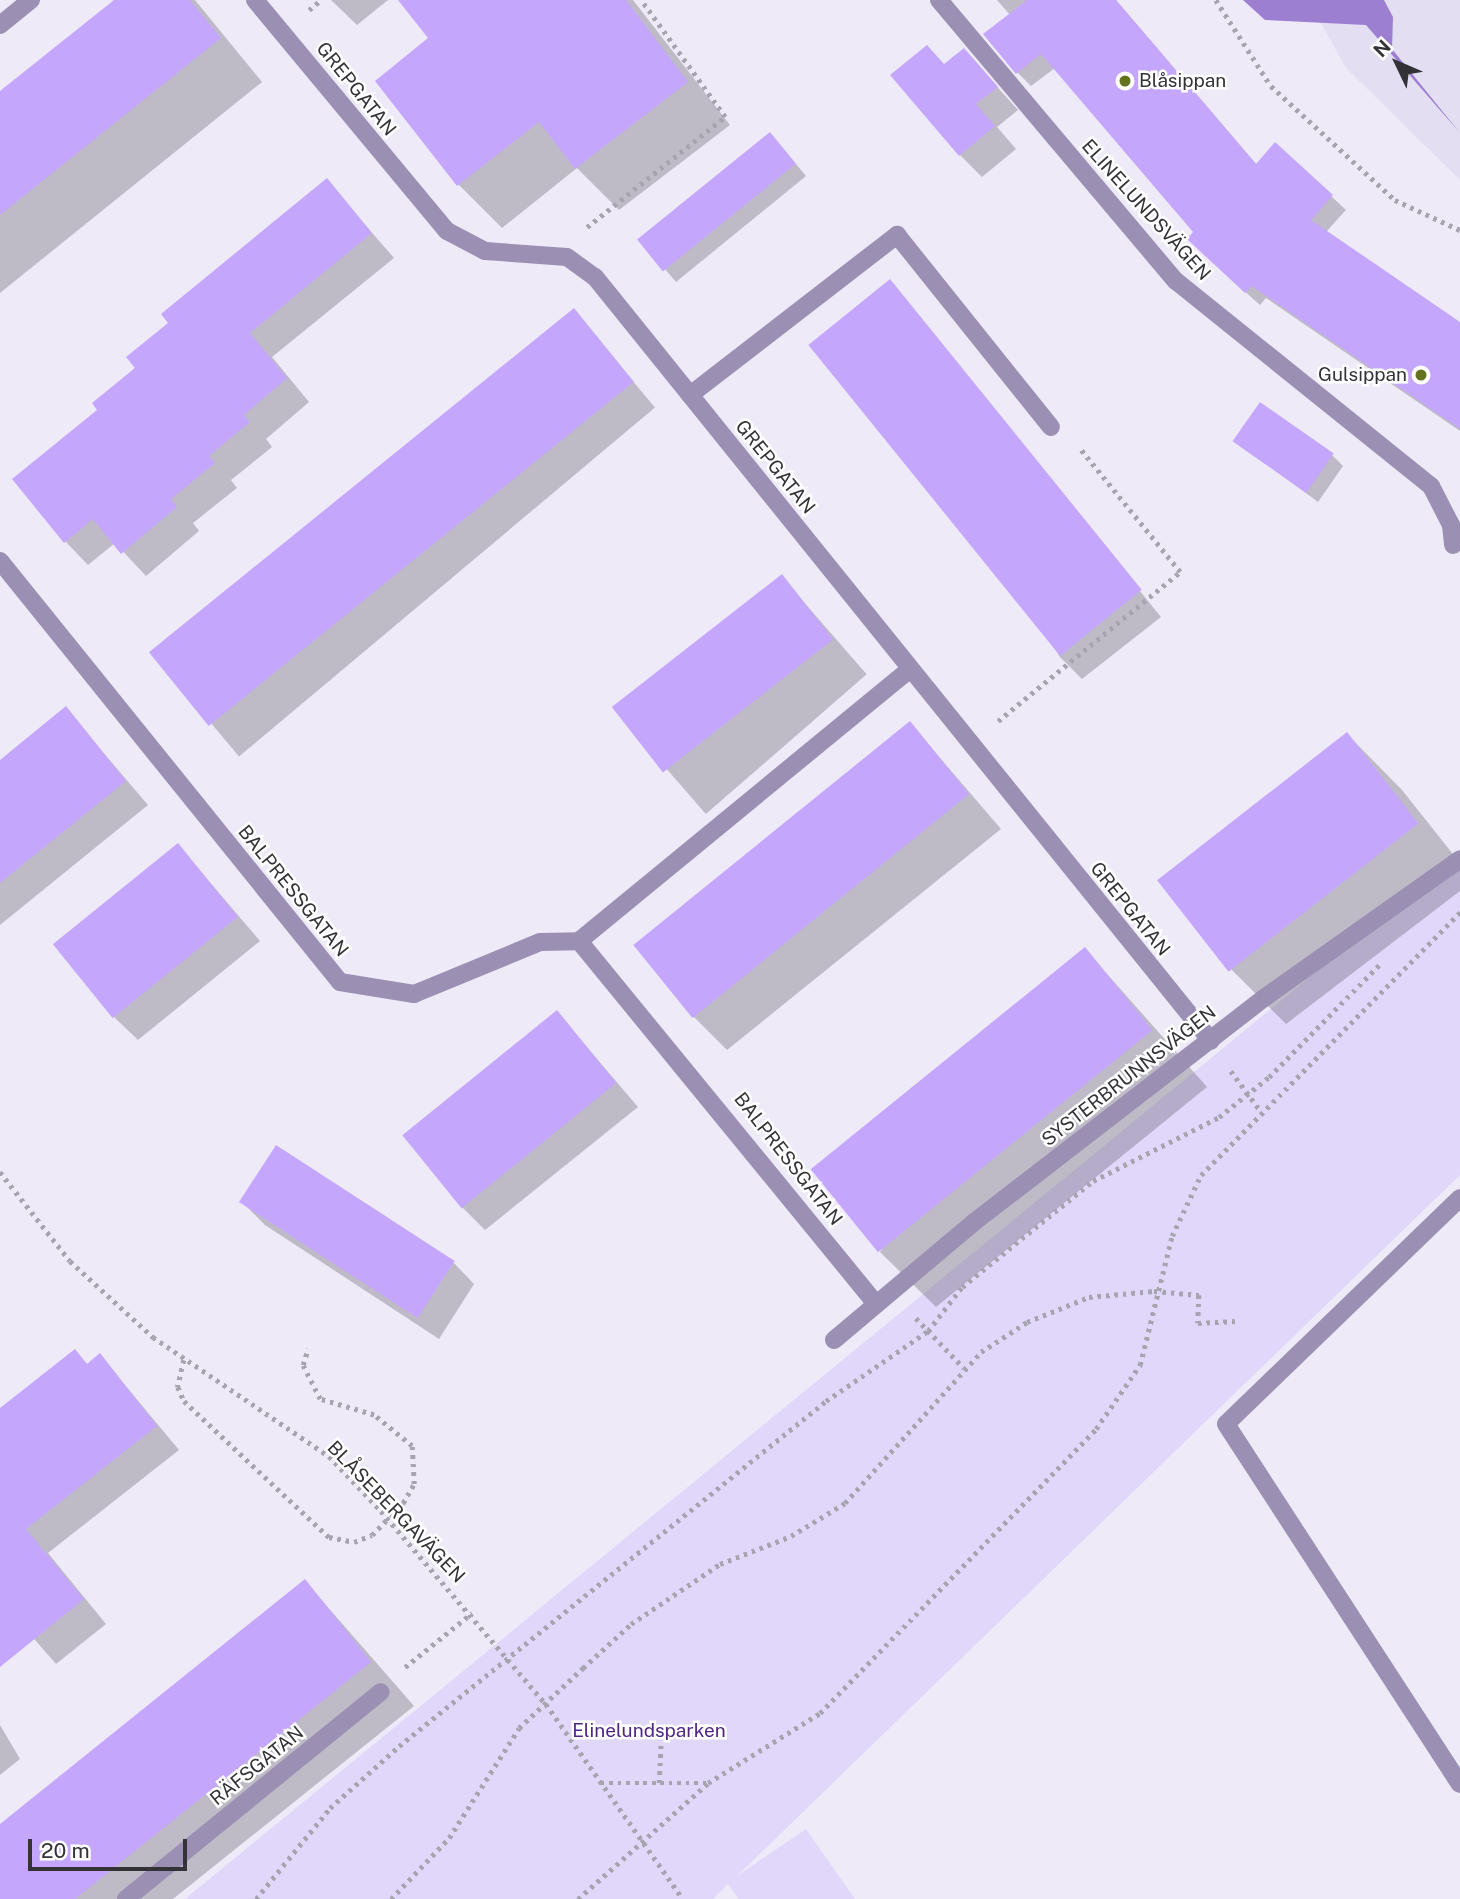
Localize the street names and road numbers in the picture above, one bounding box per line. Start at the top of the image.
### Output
street label: GREPGATAN [311,38,401,140]
street label: ELINELUNDSVÄGEN [1077,135,1215,285]
street label: GREPGATAN [730,416,820,518]
street label: BALPRESSGATAN [233,821,353,961]
street label: GREPGATAN [1085,858,1175,960]
street label: SYSTERBRUNNSVÄGEN [1037,1001,1221,1151]
street label: BALPRESSGATAN [729,1088,847,1230]
street label: BLÅSEBERGAVÄGEN [322,1436,470,1588]
street label: RÄFSGATAN [206,1722,308,1810]

